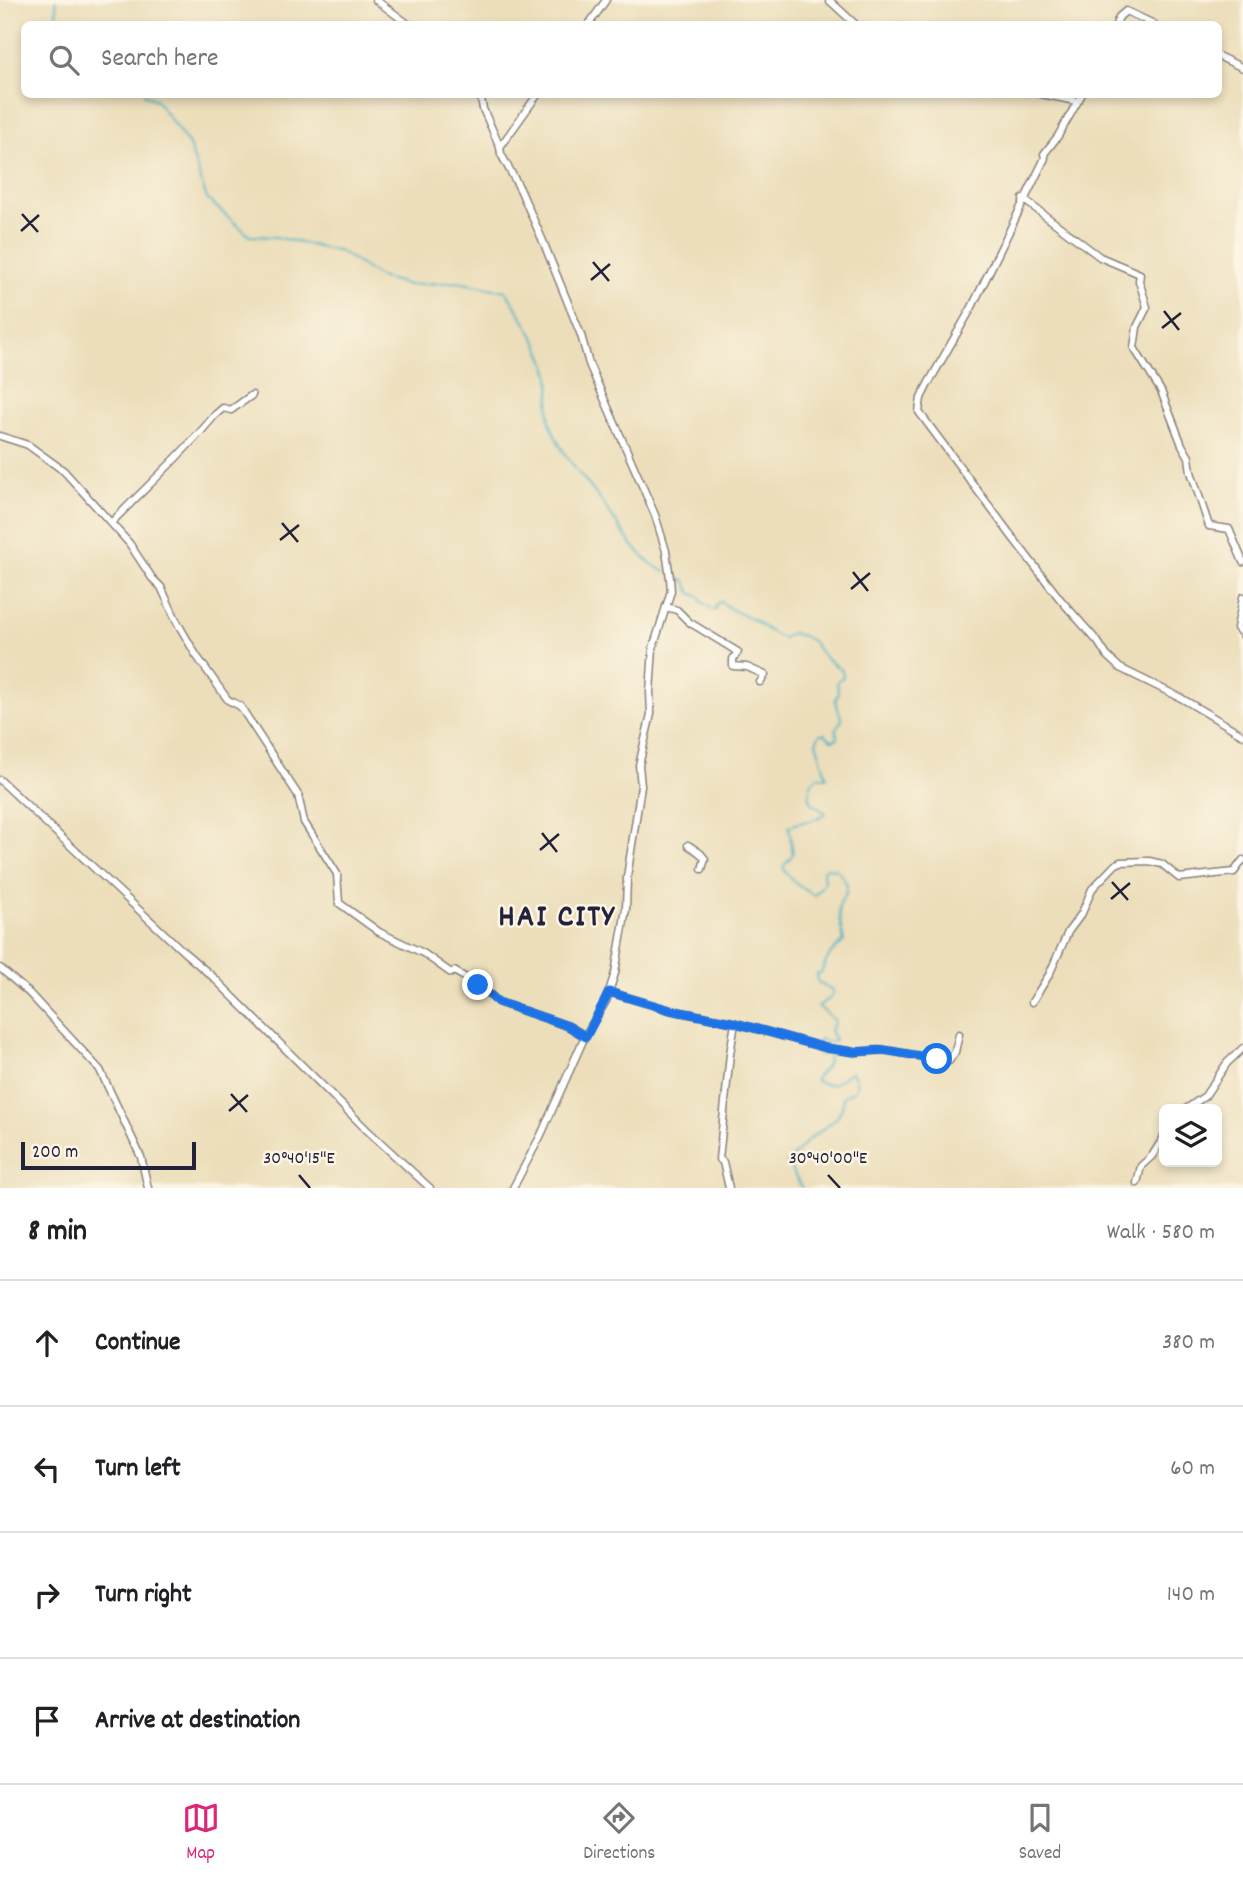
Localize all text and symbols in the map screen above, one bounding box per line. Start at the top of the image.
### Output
search box [21,21,1222,98]
icon: search [45,41,83,79]
text: Search here [101,41,219,78]
district label: HAI CITY [498,896,616,942]
route end [462,969,493,1000]
route start [921,1043,952,1074]
map controls [1159,1104,1222,1167]
button: layers [1159,1104,1222,1167]
scale bar [21,1139,196,1171]
text: 200 m [32,1140,78,1167]
text: 30°40'15"E [263,1147,335,1172]
text: 30°40'00"E [789,1147,867,1172]
text: 8 min [28,1212,87,1255]
text: Walk · 580 m [1107,1217,1215,1250]
icon: ahead [28,1324,66,1362]
text: Continue [95,1325,180,1362]
text: 380 m [1162,1327,1215,1360]
icon: left [28,1450,66,1488]
text: Turn left [95,1451,181,1488]
text: 60 m [1170,1453,1215,1486]
icon: right [28,1576,66,1614]
text: Turn right [95,1577,192,1614]
text: 140 m [1167,1579,1215,1612]
icon: arrive [28,1702,66,1740]
text: Arrive at destination [95,1703,300,1740]
tab: Map [182,1799,220,1868]
tab: Directions [583,1799,655,1868]
tab: Saved [1019,1799,1061,1868]

